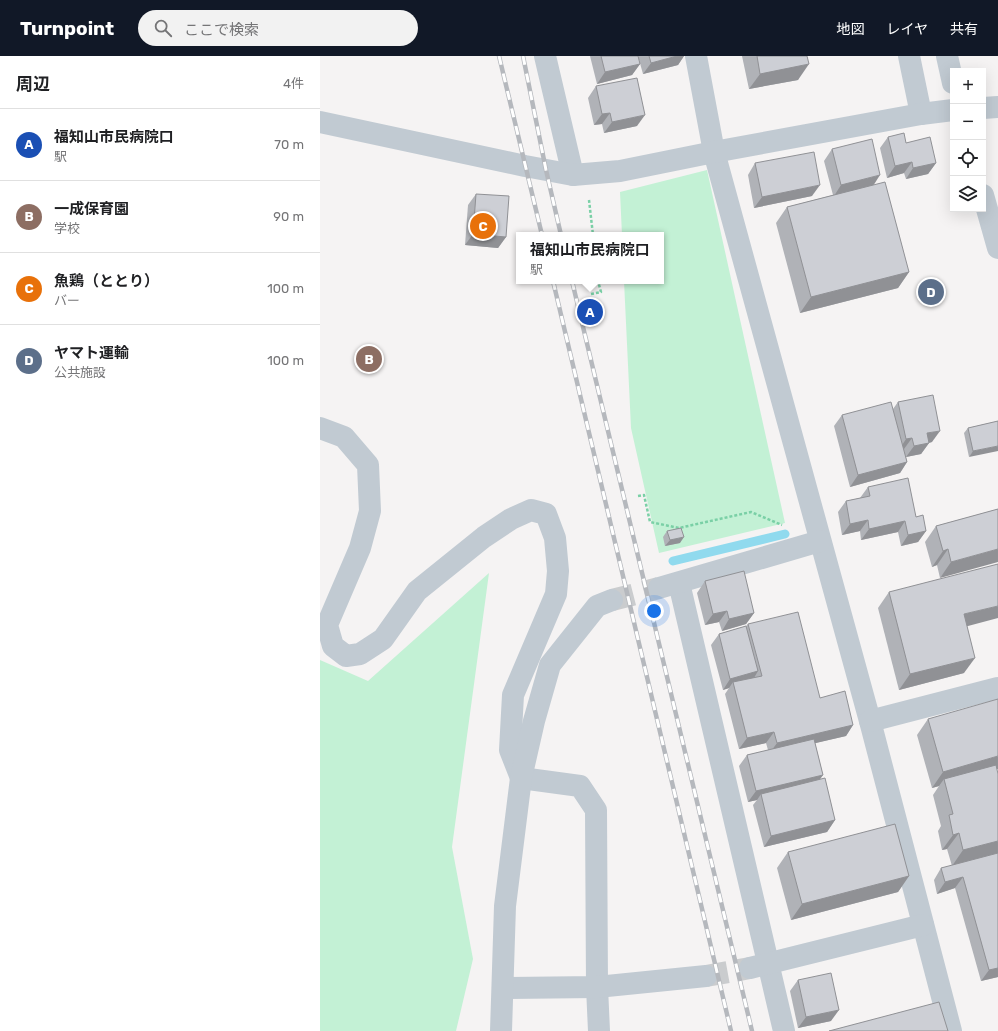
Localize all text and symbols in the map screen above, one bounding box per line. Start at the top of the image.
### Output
search box [138,10,418,46]
text: Turnpoint [20,17,114,40]
icon: search [152,17,174,39]
text: ここで検索 [184,21,259,39]
text: 地図 [836,21,864,38]
text: レイヤ [886,21,928,38]
text: 共有 [950,21,978,38]
map controls [950,68,986,212]
button: + [950,68,986,104]
text: 周辺 [16,74,50,94]
text: 4件 [283,76,304,91]
button: − [950,104,986,140]
text: 福知山市民病院口 [54,128,174,146]
text: A [24,137,34,152]
text: 70 m [274,137,304,152]
button: locate [950,140,986,176]
text: 駅 [54,149,67,164]
button: layers [950,176,986,212]
text: 一成保育園 [54,200,129,218]
text: B [24,209,34,224]
text: 90 m [273,209,304,224]
pin: C [470,211,496,241]
text: 学校 [54,221,80,236]
popup [516,232,664,284]
text: 福知山市民病院口 [530,241,650,259]
text: 駅 [530,262,543,277]
text: 魚鶏（ととり） [54,272,159,290]
pin: D [918,277,944,307]
text: C [24,281,34,296]
text: 100 m [267,281,304,296]
text: バー [54,293,80,308]
pin: A [577,297,603,327]
text: ヤマト運輸 [54,344,129,362]
pin: B [356,344,382,374]
text: D [24,353,34,368]
text: 100 m [267,353,304,368]
text: 公共施設 [54,365,106,380]
your location [644,601,664,621]

